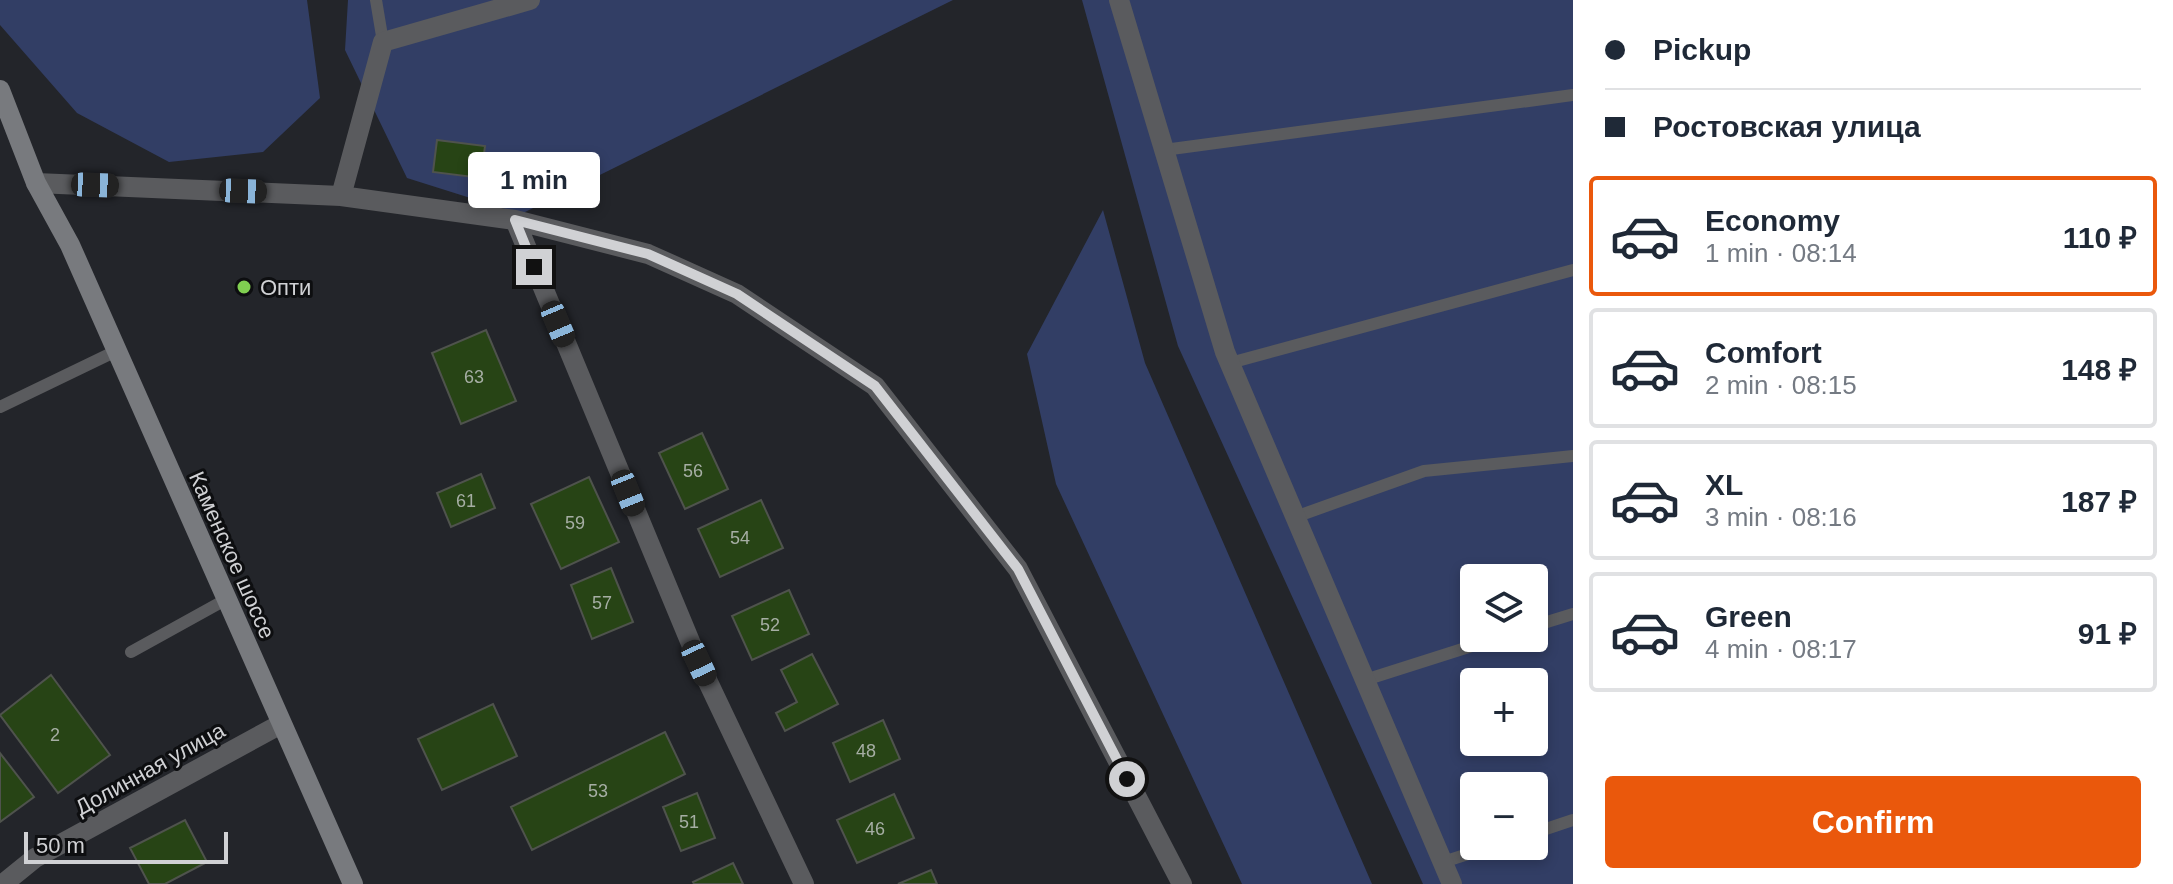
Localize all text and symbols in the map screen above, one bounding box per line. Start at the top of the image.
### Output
text: Pickup [1653,33,1751,66]
text: Ростовская улица [1653,110,1921,143]
callout: 1 min [468,151,600,207]
text: 1 min [500,165,568,195]
car [71,172,119,198]
car [219,178,267,204]
icon: car [1609,200,1681,272]
text: Economy [1705,204,1840,237]
text: 110 ₽ [2063,221,2137,254]
text: 1 min · 08:14 [1705,238,1857,268]
route end [516,249,552,285]
place label: Опти [260,275,311,300]
marker: Опти [235,278,253,296]
car [538,297,578,351]
icon: car [1609,332,1681,404]
text: Comfort [1705,336,1822,369]
text: 148 ₽ [2061,353,2137,386]
house number: 63 [464,367,484,387]
text: 2 min · 08:15 [1705,370,1857,400]
house number: 56 [683,461,703,481]
icon: car [1609,464,1681,536]
car [608,466,648,520]
street label: Каменское шоссе [184,468,280,642]
text: XL [1705,468,1743,501]
text: 187 ₽ [2061,485,2137,518]
house number: 61 [456,491,476,511]
text: 3 min · 08:16 [1705,502,1857,532]
house number: 59 [565,513,585,533]
house number: 54 [730,528,750,548]
map controls [1460,564,1548,860]
button: layers [1460,564,1548,652]
house number: 57 [592,593,612,613]
icon: car [1609,596,1681,668]
text: Green [1705,600,1792,633]
house number: 52 [760,615,780,635]
text: 91 ₽ [2078,617,2137,650]
text: 4 min · 08:17 [1705,634,1857,664]
car [678,636,720,690]
button: + [1460,668,1548,756]
street label: Долинная улица [71,717,230,820]
house number: 2 [50,725,60,745]
house number: 48 [856,741,876,761]
route start [1109,761,1145,797]
button: − [1460,772,1548,860]
button: Confirm [1605,776,2141,868]
house number: 53 [588,781,608,801]
house number: 51 [679,812,699,832]
house number: 46 [865,819,885,839]
scale bar [24,828,228,864]
text: 50 m [36,833,85,858]

